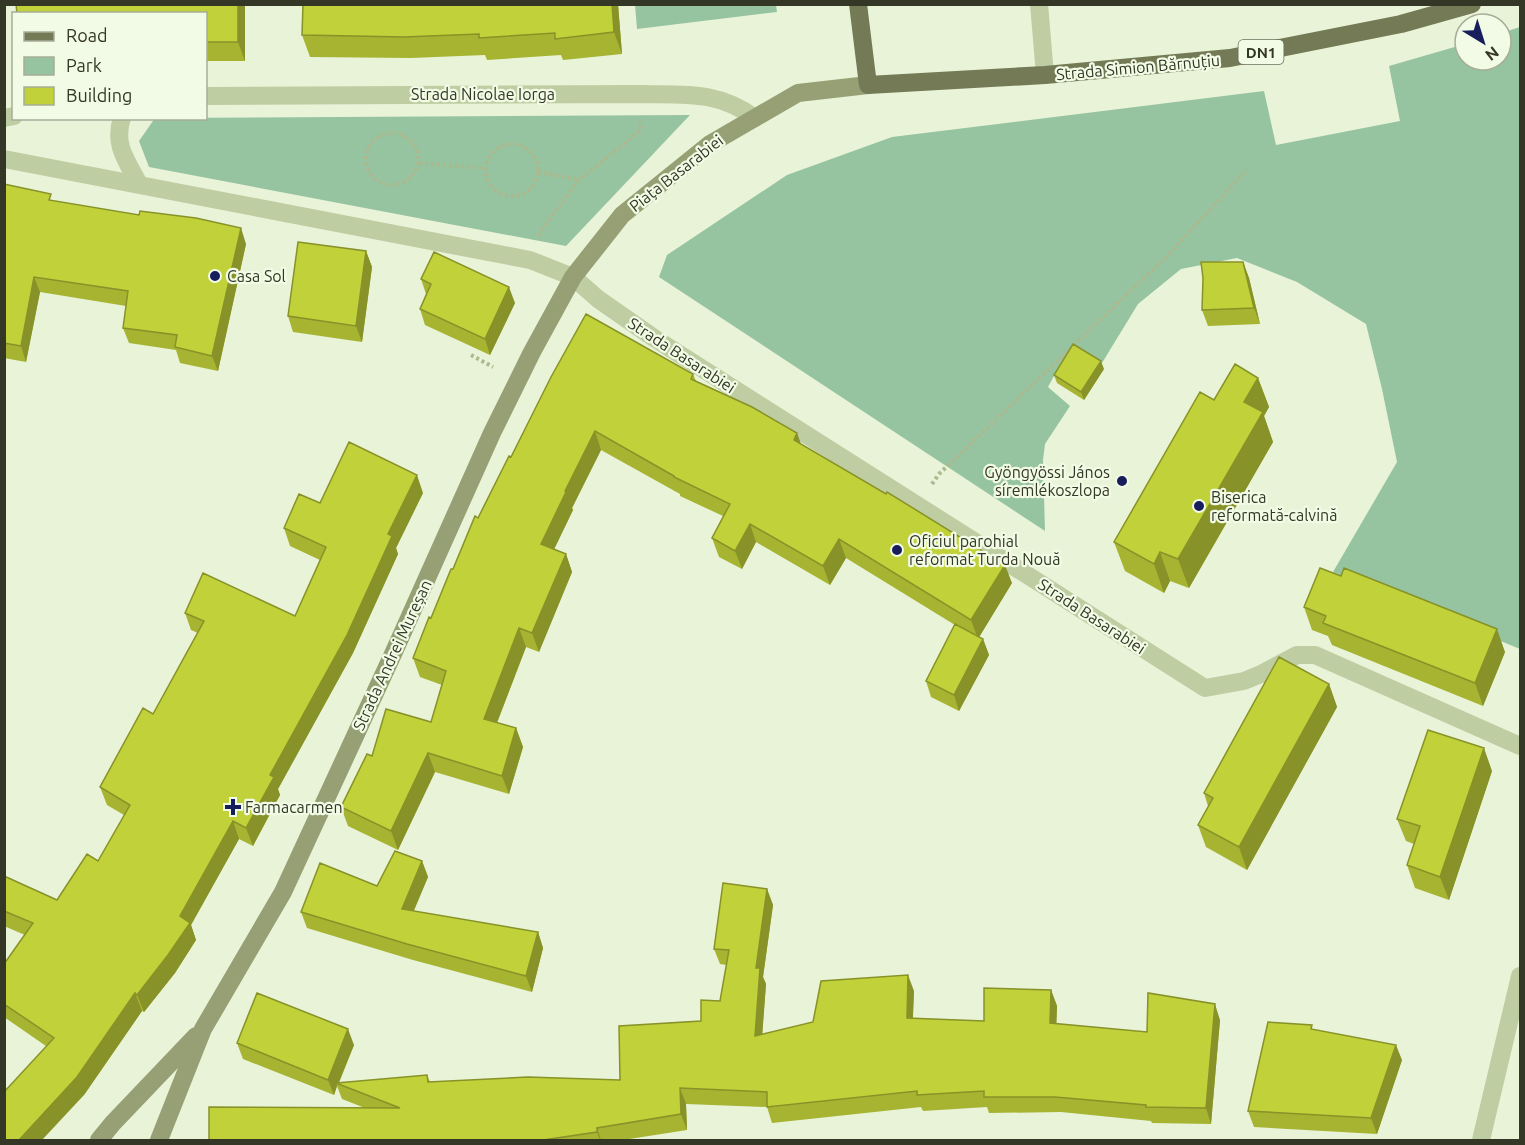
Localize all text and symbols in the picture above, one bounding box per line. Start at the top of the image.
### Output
legend [12,12,207,120]
north arrow [1453,12,1513,72]
text: Road [66,25,108,45]
road number: DN1 [1238,40,1284,64]
text: N [1482,43,1502,65]
street label: Strada Simion Bărnuțiu [1055,51,1221,83]
text: Park [66,55,102,75]
text: Building [66,85,132,105]
street label: Strada Nicolae Iorga [411,85,555,103]
street label: Piața Basarabiei [626,131,726,215]
place label: Casa Sol [227,267,286,285]
marker: Casa Sol [208,269,222,283]
street label: Strada Basarabiei [625,314,739,396]
place label: Gyöngyössi János síremlékoszlopa [984,463,1110,499]
marker: Gyöngyössi János síremlékoszlopa [1115,474,1129,488]
place label: Biserica reformată-calvină [1211,488,1337,524]
marker: Biserica reformată-calvină [1192,499,1206,513]
place label: Oficiul parohial reformat Turda Nouă [909,532,1060,568]
marker: Oficiul parohial reformat Turda Nouă [890,543,904,557]
street label: Strada Basarabiei [1035,575,1149,657]
street label: Strada Andrei Mureșan [349,577,435,733]
place label: Farmacarmen [245,798,343,816]
marker: Farmacarmen [226,800,240,814]

